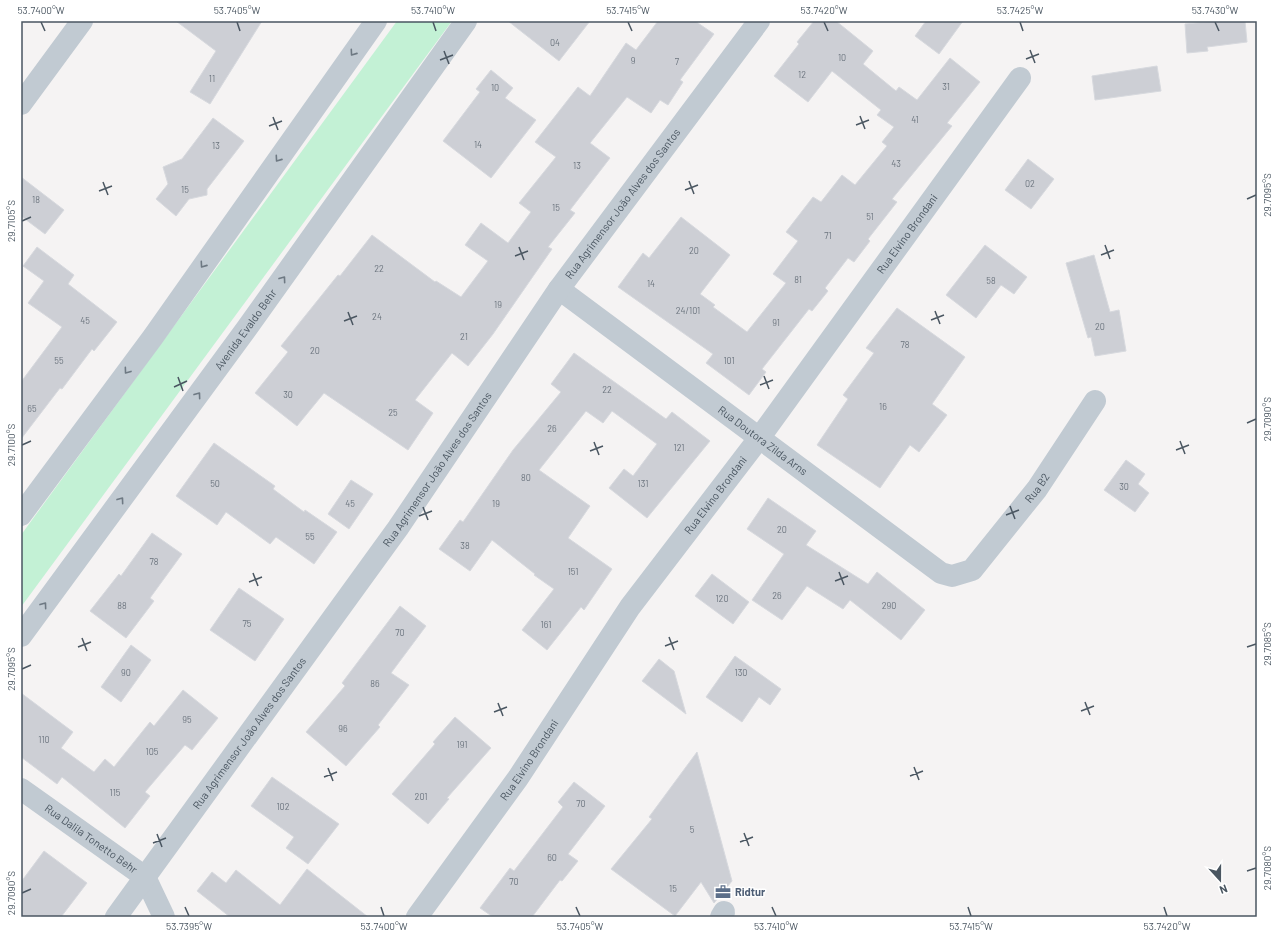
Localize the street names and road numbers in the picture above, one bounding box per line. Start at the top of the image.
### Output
street label: Rua Agrimensor João Alves dos Santos [562,126,683,281]
street label: Rua Elvino Brondani [874,191,940,276]
street label: Avenida Evaldo Behr [212,286,279,372]
street label: Rua Agrimensor João Alves dos Santos [380,389,494,549]
street label: Rua Doutora Zilda Arns [716,403,810,478]
street label: Rua Elvino Brondani [681,453,749,537]
street label: Rua B2 [1022,470,1052,505]
street label: Rua Agrimensor João Alves dos Santos [189,655,308,811]
street label: Rua Elvino Brondani [497,717,561,803]
street label: Rua Dalila Tonetto Behr [43,801,140,876]

